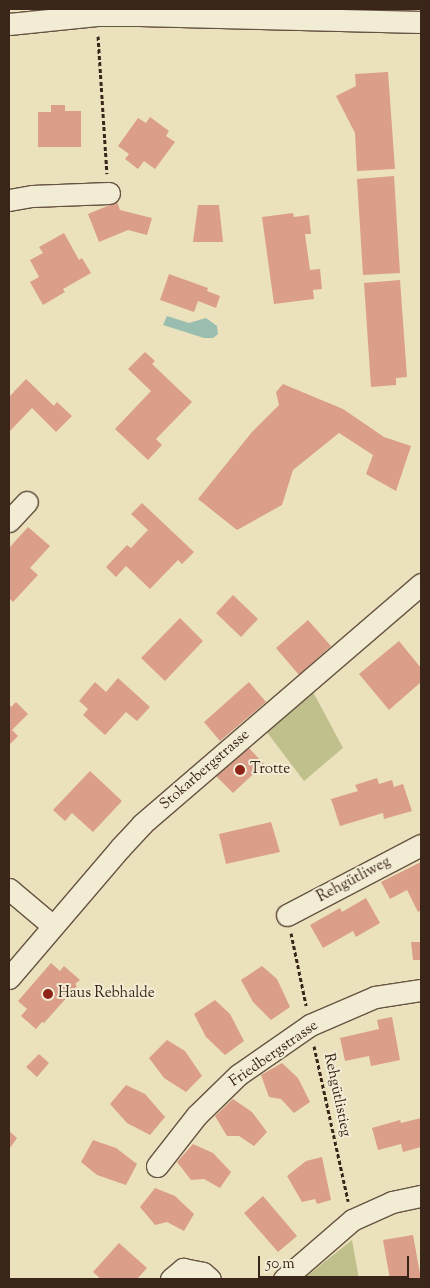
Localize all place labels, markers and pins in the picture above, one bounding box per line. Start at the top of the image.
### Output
place label: Trotte [250,761,290,779]
marker: Trotte [234,764,246,776]
place label: Haus Rebhalde [58,985,155,1003]
marker: Haus Rebhalde [42,988,54,1000]

